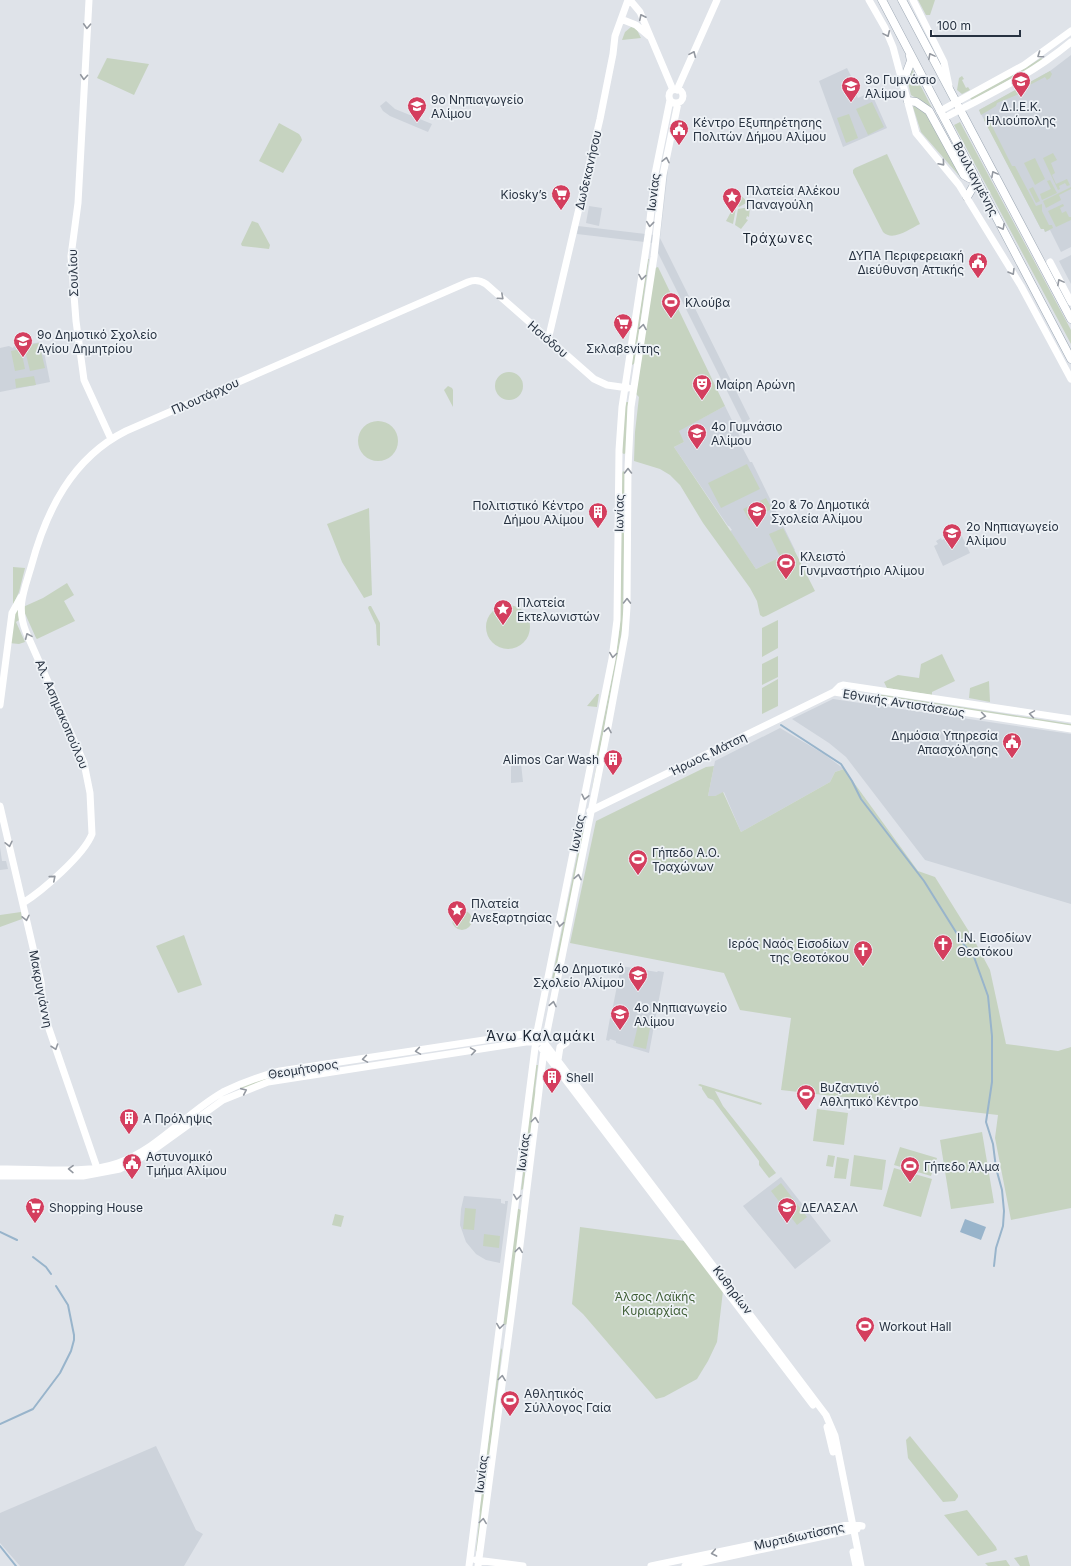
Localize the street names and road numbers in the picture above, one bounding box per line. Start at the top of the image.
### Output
street label: Δωδεκανήσου [572,129,604,211]
street label: Βουλιαγμένης [950,139,1002,219]
street label: Ιωνίας [643,172,663,212]
street label: Σουλίου [65,249,81,297]
street label: Ησιόδου [525,318,571,360]
street label: Πλουτάρχου [169,374,241,418]
street label: Ιωνίας [611,494,627,532]
street label: Αλ. Ασημακοπούλου [32,657,92,771]
street label: Εθνικής Αντιστάσεως [842,686,966,720]
street label: Ήρωος Μάτση [667,729,749,779]
street label: Ιωνίας [566,813,588,853]
street label: Μακρυγιάννη [26,949,56,1029]
street label: Θεομήτορος [267,1056,339,1082]
street label: Ιωνίας [513,1132,533,1172]
street label: Κυθηρίων [710,1263,756,1317]
street label: Ιωνίας [471,1454,491,1494]
street label: Μυρτιδιωτίσσης [752,1519,846,1553]

